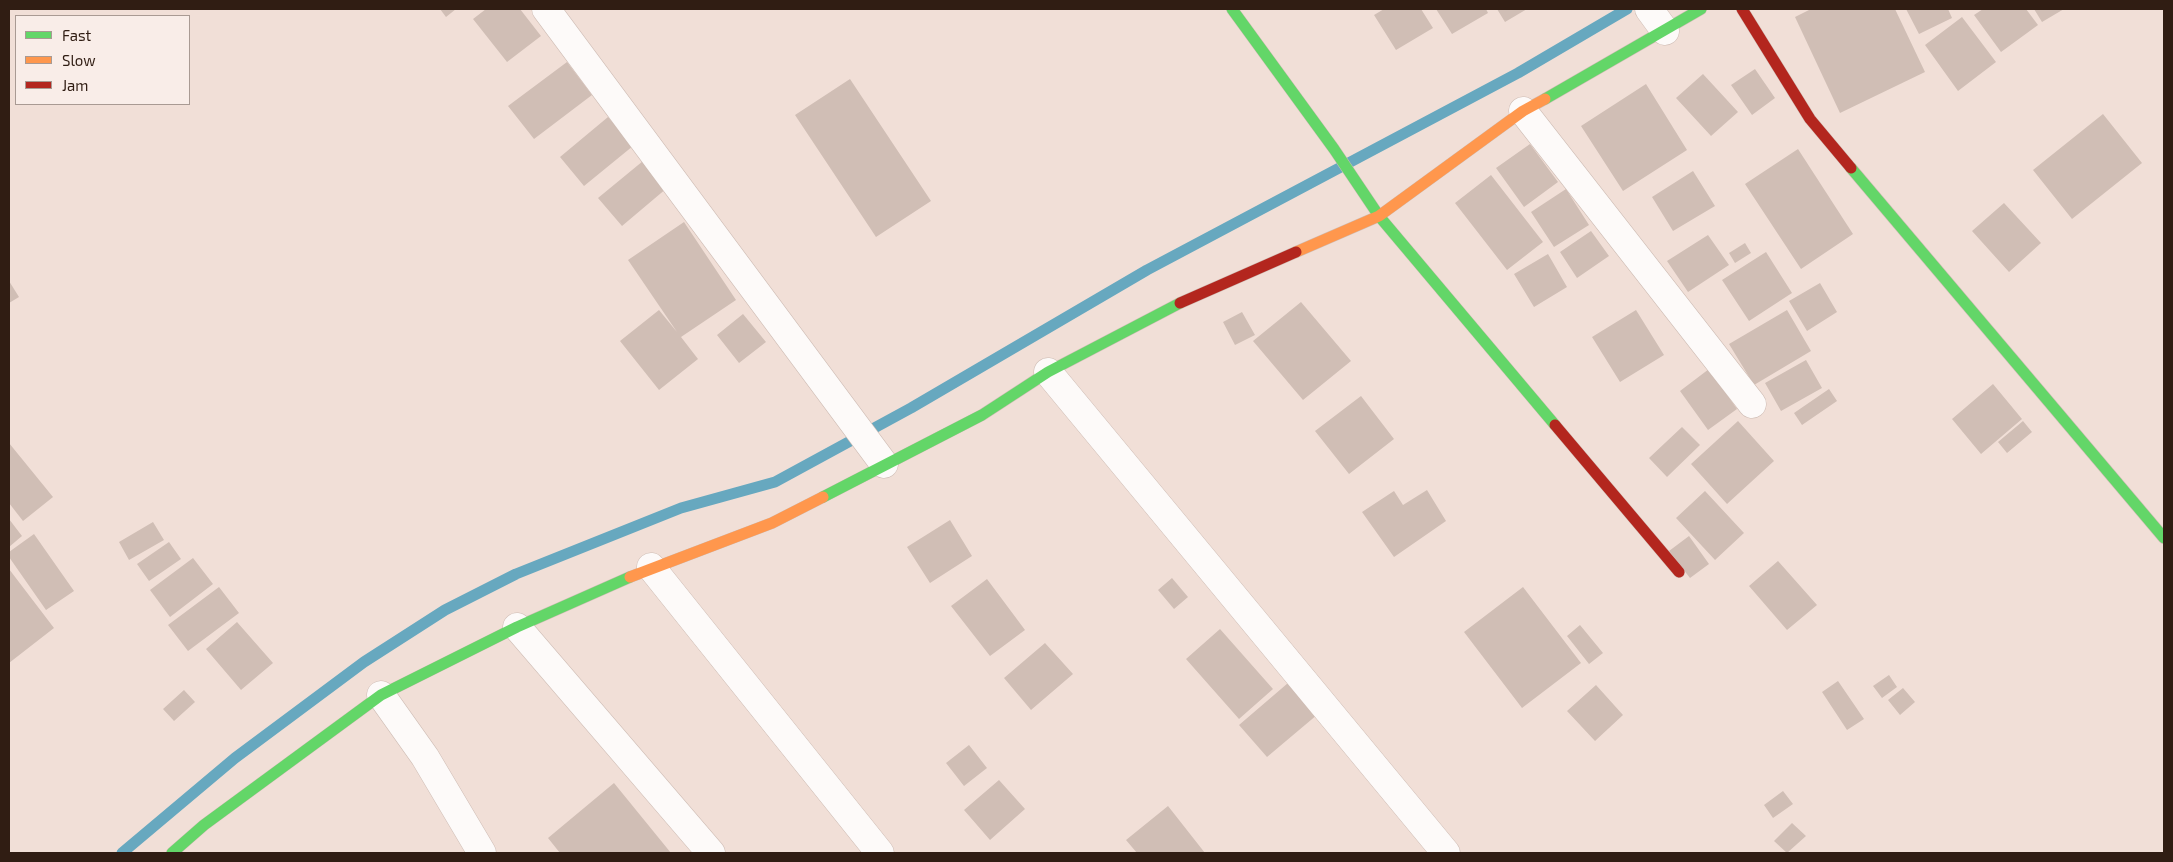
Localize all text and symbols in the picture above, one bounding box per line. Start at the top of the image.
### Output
legend [15,15,190,105]
text: Fast [62,26,91,44]
text: Slow [62,51,96,69]
text: Jam [62,76,88,94]

